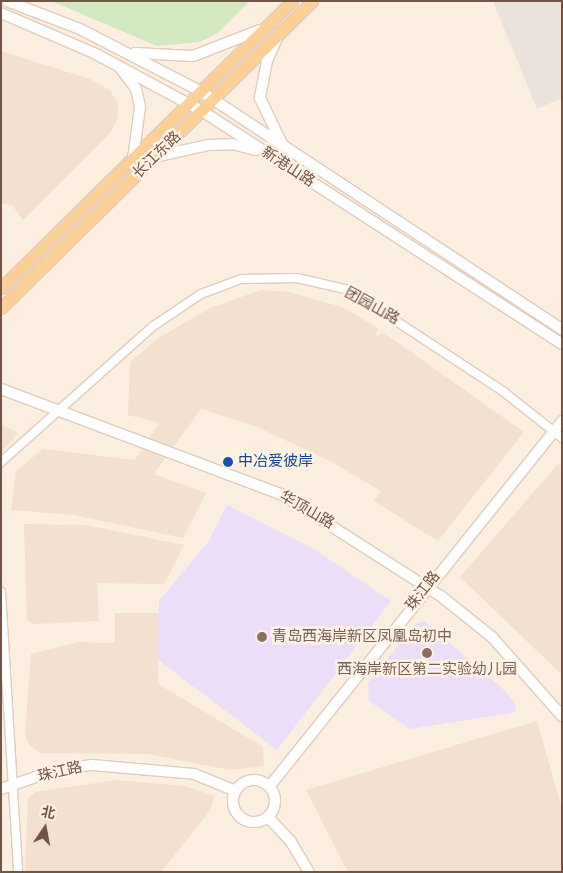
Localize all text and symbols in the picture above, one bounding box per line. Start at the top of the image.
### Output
street label: 长江东路 [129,128,185,182]
street label: 新港山路 [258,143,318,191]
street label: 团园山路 [341,284,403,328]
place label: 中冶爱彼岸 [238,453,313,471]
marker: 中冶爱彼岸 [222,456,234,468]
street label: 华顶山路 [277,487,337,533]
street label: 珠江路 [402,568,444,614]
place label: 青岛西海岸新区凤凰岛初中 [272,628,452,646]
marker: 青岛西海岸新区凤凰岛初中 [256,631,268,643]
marker: 西海岸新区第二实验幼儿园 [421,647,433,659]
place label: 西海岸新区第二实验幼儿园 [337,661,517,679]
street label: 珠江路 [36,758,84,786]
north arrow [20,803,70,853]
text: 北 [40,803,57,823]

